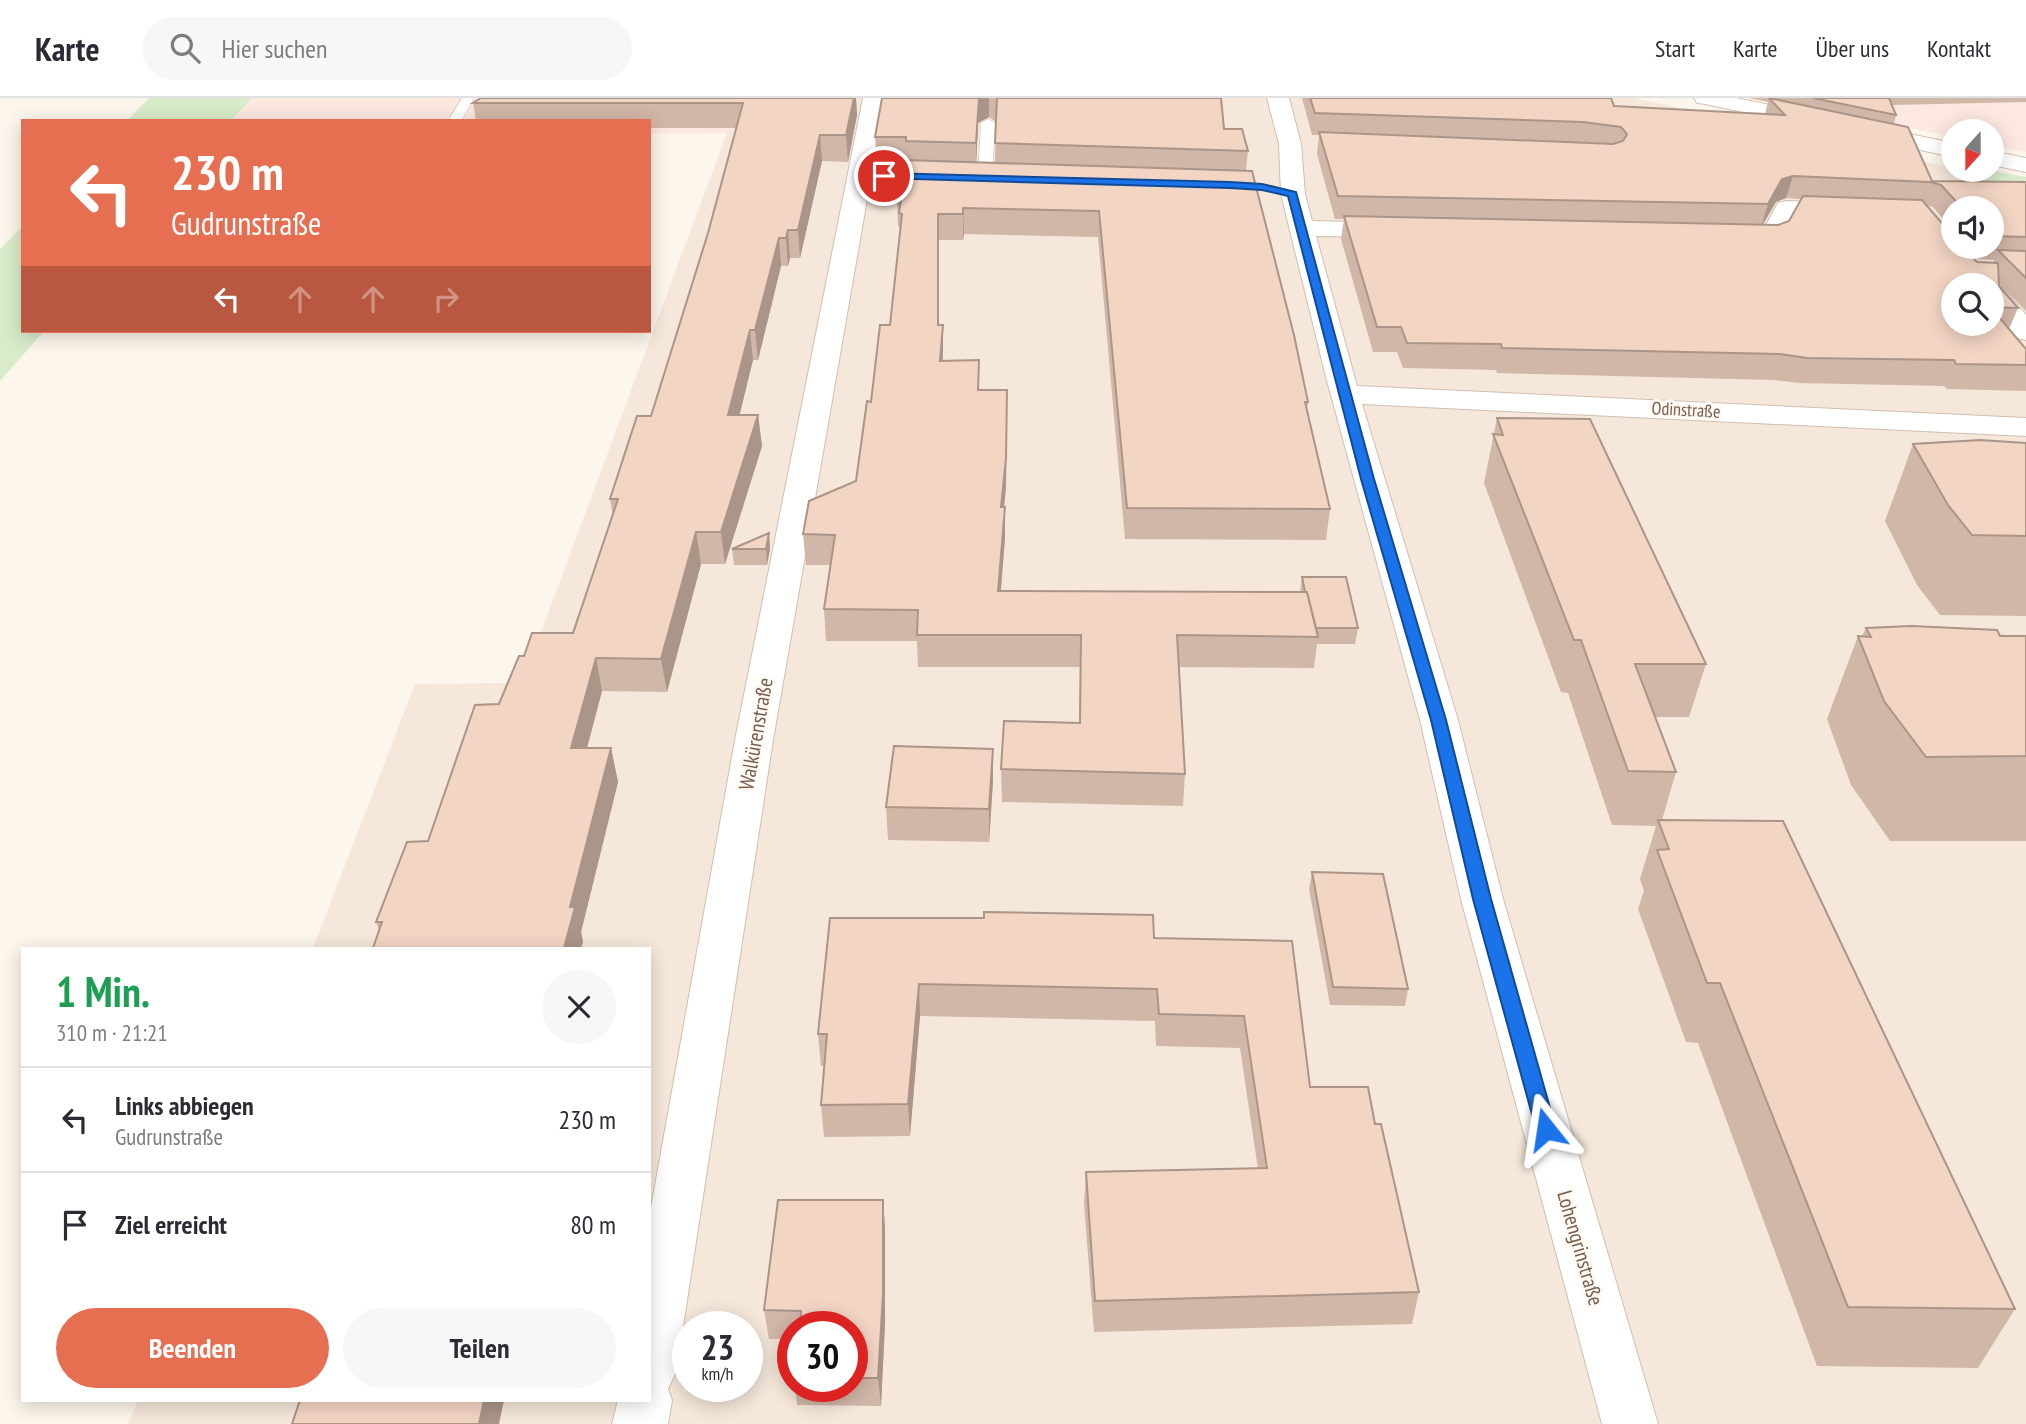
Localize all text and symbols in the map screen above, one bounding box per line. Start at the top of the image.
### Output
search box [142,17,632,80]
text: Karte [35,27,100,70]
icon: search [166,29,204,67]
text: Hier suchen [222,32,327,65]
text: Start [1655,33,1695,64]
text: Karte [1733,33,1778,64]
text: Über uns [1816,33,1889,64]
text: Kontakt [1927,33,1991,64]
north arrow [1941,119,2004,182]
map controls [1941,119,2004,336]
text: 230 m [171,140,284,204]
pin [854,146,914,206]
icon: left [56,147,147,238]
icon: arrive [865,157,903,195]
button: sound [1941,196,2004,259]
text: Gudrunstraße [171,202,321,244]
button: search [1941,273,2004,336]
icon: left [208,280,246,318]
icon: ahead [281,280,319,318]
icon: ahead [354,280,392,318]
icon: right [427,280,465,318]
street label: Odinstraße [1651,396,1721,423]
street label: Walkürenstraße [732,676,779,792]
text: 1 Min. [56,964,150,1019]
button: close [542,970,616,1044]
text: 310 m · 21:21 [56,1018,168,1047]
text: Links abbiegen [115,1089,254,1122]
position arrow [1509,1092,1583,1166]
icon: left [56,1101,94,1139]
text: 230 m [558,1103,616,1136]
text: Gudrunstraße [115,1122,223,1151]
street label: Lohengrinstraße [1551,1187,1610,1309]
icon: arrive [56,1206,94,1244]
text: Ziel erreicht [115,1208,227,1241]
text: 80 m [570,1208,616,1241]
button: Beenden [56,1308,329,1388]
button: Teilen [343,1308,616,1388]
speed limit sign: 30 [777,1311,868,1402]
text: 23 [701,1324,734,1370]
text: km/h [702,1362,733,1385]

